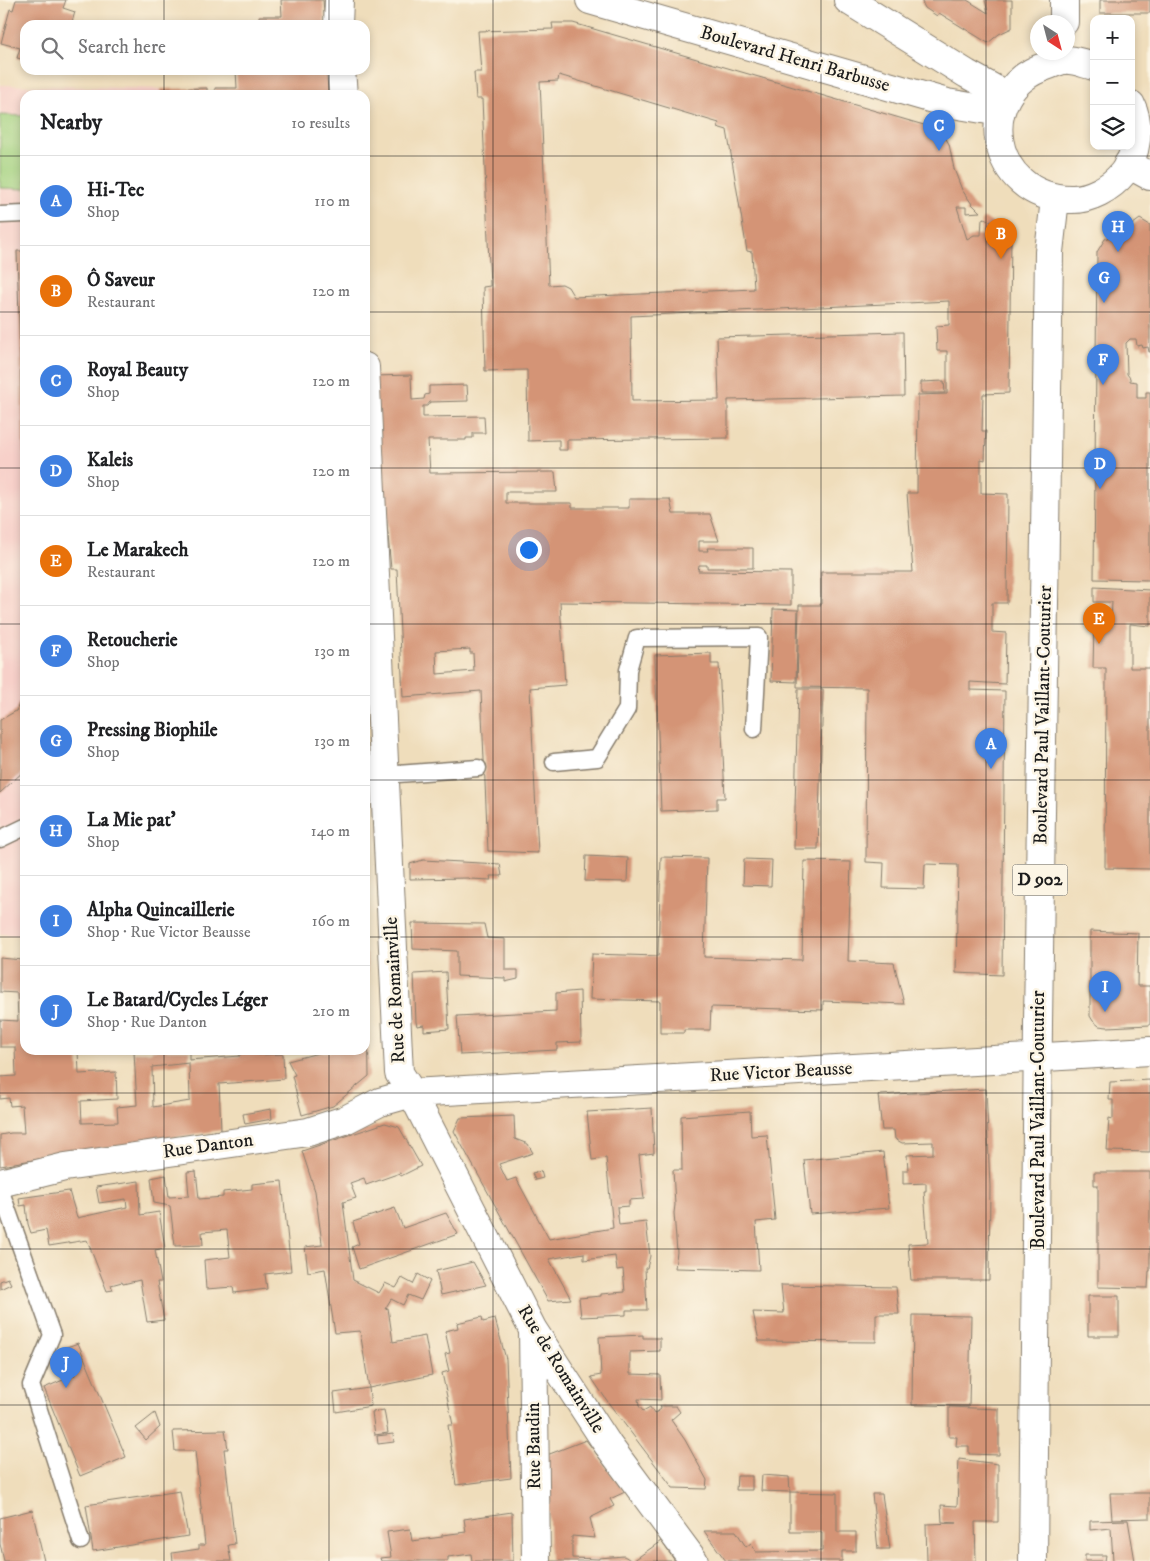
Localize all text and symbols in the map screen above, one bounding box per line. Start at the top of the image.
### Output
north arrow [1030,15,1075,60]
map controls [1090,15,1135,150]
button: + [1090,15,1135,60]
search box [20,20,370,75]
street label: Boulevard Henri Barbusse [698,21,893,97]
icon: search [38,34,66,62]
text: Search here [78,36,166,59]
button: − [1090,60,1135,105]
button: layers [1090,105,1135,150]
text: Nearby [40,110,102,136]
pin: C [923,110,955,151]
text: 10 results [291,113,350,133]
text: Hi-Tec [87,179,144,202]
text: A [51,191,61,211]
text: 110 m [314,191,350,211]
text: Shop [87,202,120,222]
pin: H [1102,211,1134,252]
pin: B [985,218,1017,259]
pin: G [1088,262,1120,303]
text: Ô Saveur [87,269,155,292]
text: B [51,281,61,301]
text: 120 m [312,281,350,301]
text: Restaurant [87,292,155,312]
pin: F [1087,344,1119,385]
text: Royal Beauty [87,359,188,382]
text: C [51,371,61,391]
text: 120 m [312,371,350,391]
text: Shop [87,382,120,402]
pin: D [1084,448,1116,489]
text: Kaleis [87,449,133,472]
text: D [50,461,62,481]
text: 120 m [312,461,350,481]
text: Shop [87,472,120,492]
your location [516,537,542,563]
text: Le Marakech [87,539,188,562]
text: E [50,551,62,571]
text: 120 m [312,551,350,571]
text: Restaurant [87,562,155,582]
street label: Boulevard Paul Vaillant-Couturier [1029,585,1057,845]
pin: E [1083,603,1115,644]
text: Retoucherie [87,629,178,652]
text: F [51,641,61,661]
text: 130 m [314,641,350,661]
text: Shop [87,652,120,672]
text: Pressing Biophile [87,719,218,742]
pin: A [975,728,1007,769]
text: G [50,731,62,751]
text: 130 m [314,731,350,751]
text: Shop [87,742,120,762]
text: La Mie pat' [87,809,176,832]
text: H [49,821,63,841]
text: 140 m [311,821,350,841]
text: Shop [87,832,120,852]
road number: D 902 [1012,864,1068,896]
text: Alpha Quincaillerie [87,899,235,922]
text: I [53,911,59,931]
text: 160 m [312,911,350,931]
street label: Rue de Romainville [380,916,410,1064]
text: Shop · Rue Victor Beausse [87,922,251,942]
pin: I [1089,971,1121,1012]
text: Le Batard/Cycles Léger [87,989,268,1012]
street label: Boulevard Paul Vaillant-Couturier [1027,990,1050,1250]
text: J [53,1001,59,1021]
text: 210 m [312,1001,350,1021]
text: Shop · Rue Danton [87,1012,207,1032]
street label: Rue Victor Beausse [709,1057,853,1087]
street label: Rue Danton [161,1128,255,1164]
street label: Rue de Romainville [512,1301,610,1437]
pin: J [50,1347,82,1388]
street label: Rue Baudin [522,1402,546,1490]

